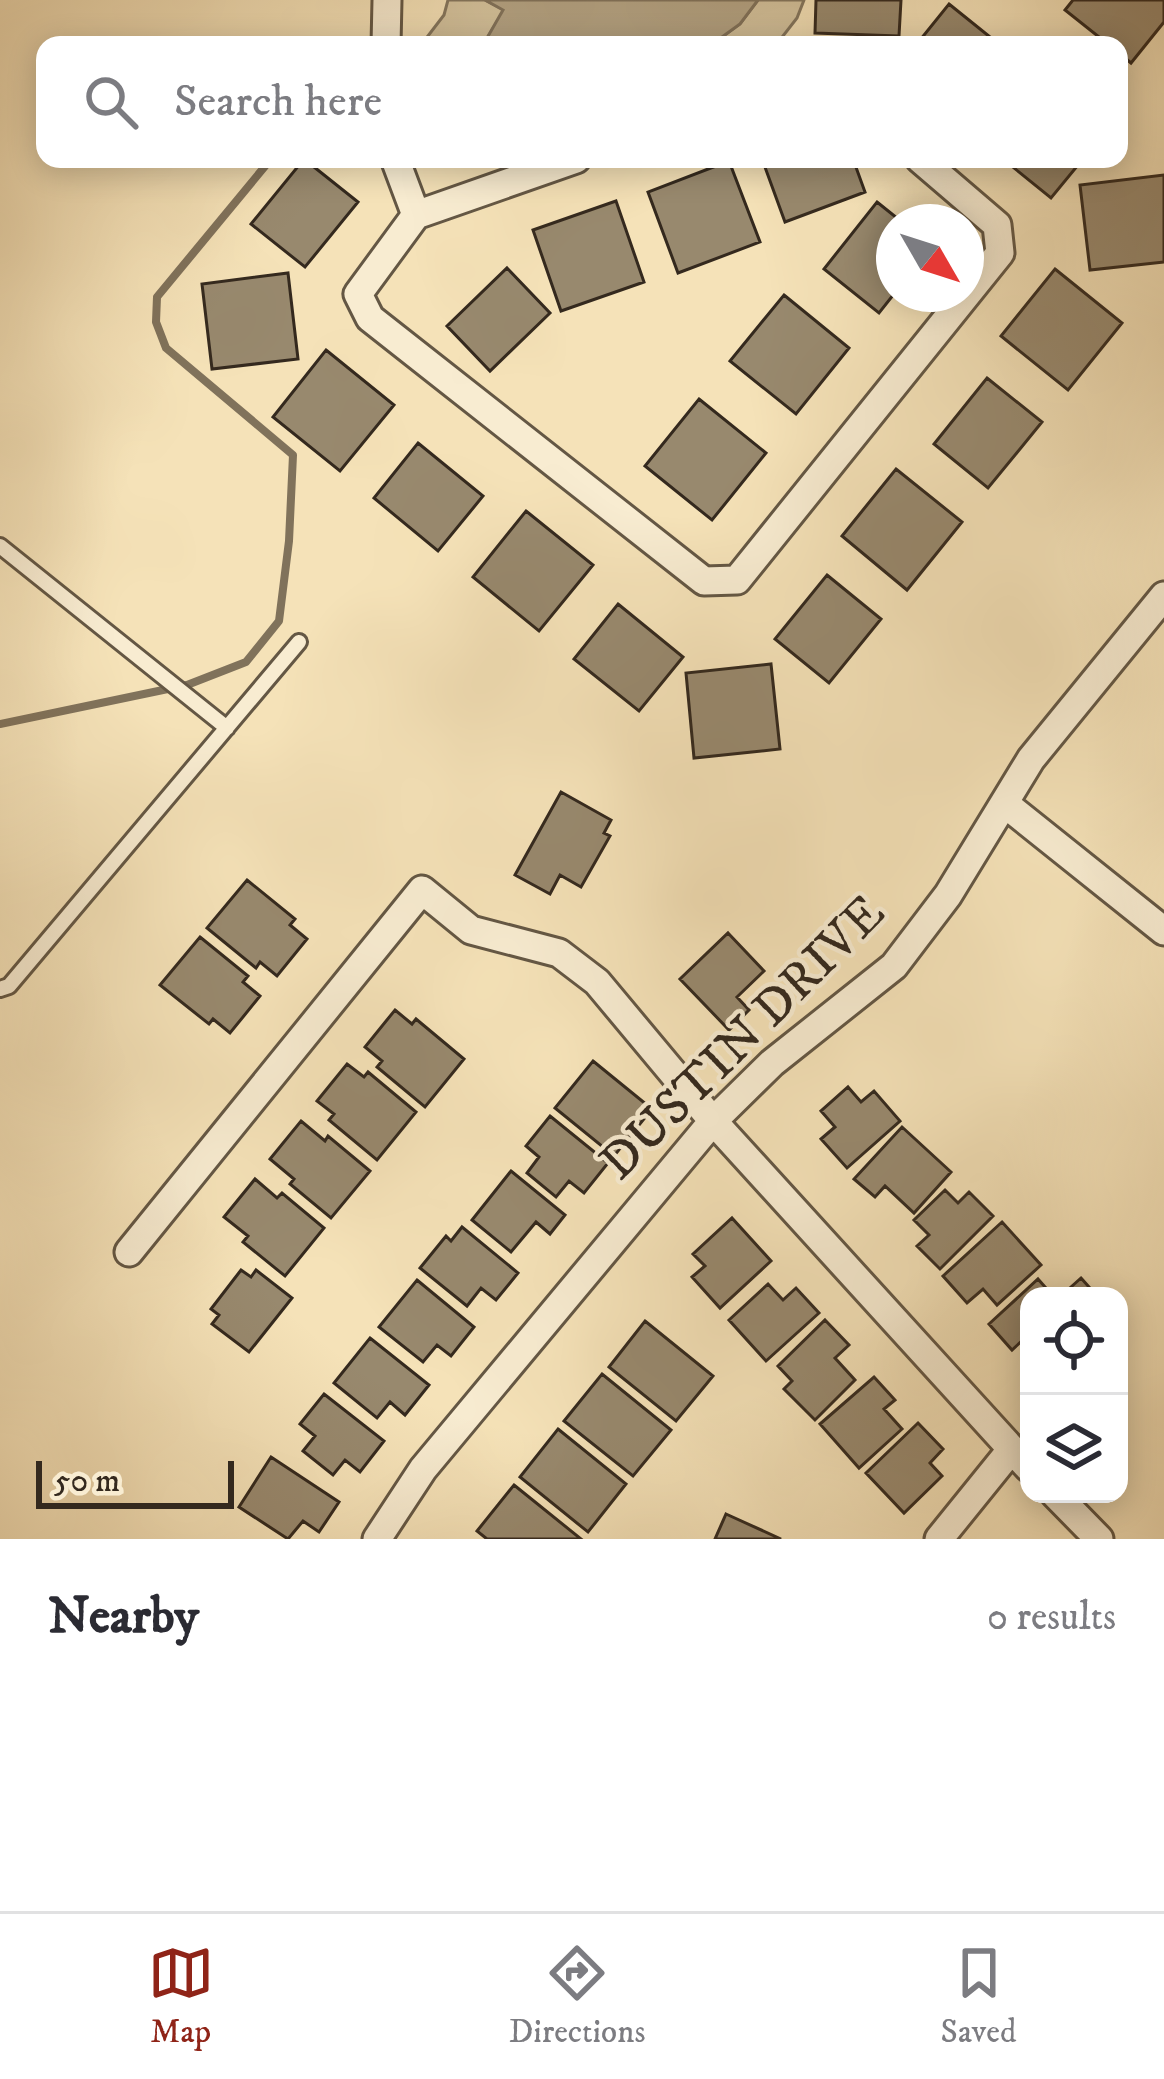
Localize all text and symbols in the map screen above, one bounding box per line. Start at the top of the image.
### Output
search box [36,36,1128,168]
icon: search [78,69,144,135]
text: Search here [174,74,382,130]
north arrow [876,204,984,312]
street label: DUSTIN DRIVE [587,882,899,1194]
map controls [1020,1287,1128,1503]
button: locate [1020,1287,1128,1395]
button: layers [1020,1395,1128,1503]
scale bar [36,1455,234,1508]
text: 50 m [54,1461,120,1502]
text: Nearby [48,1585,199,1649]
text: 0 results [987,1593,1116,1642]
tab: Map [148,1940,214,2053]
tab: Directions [509,1940,645,2053]
tab: Saved [941,1940,1016,2053]

